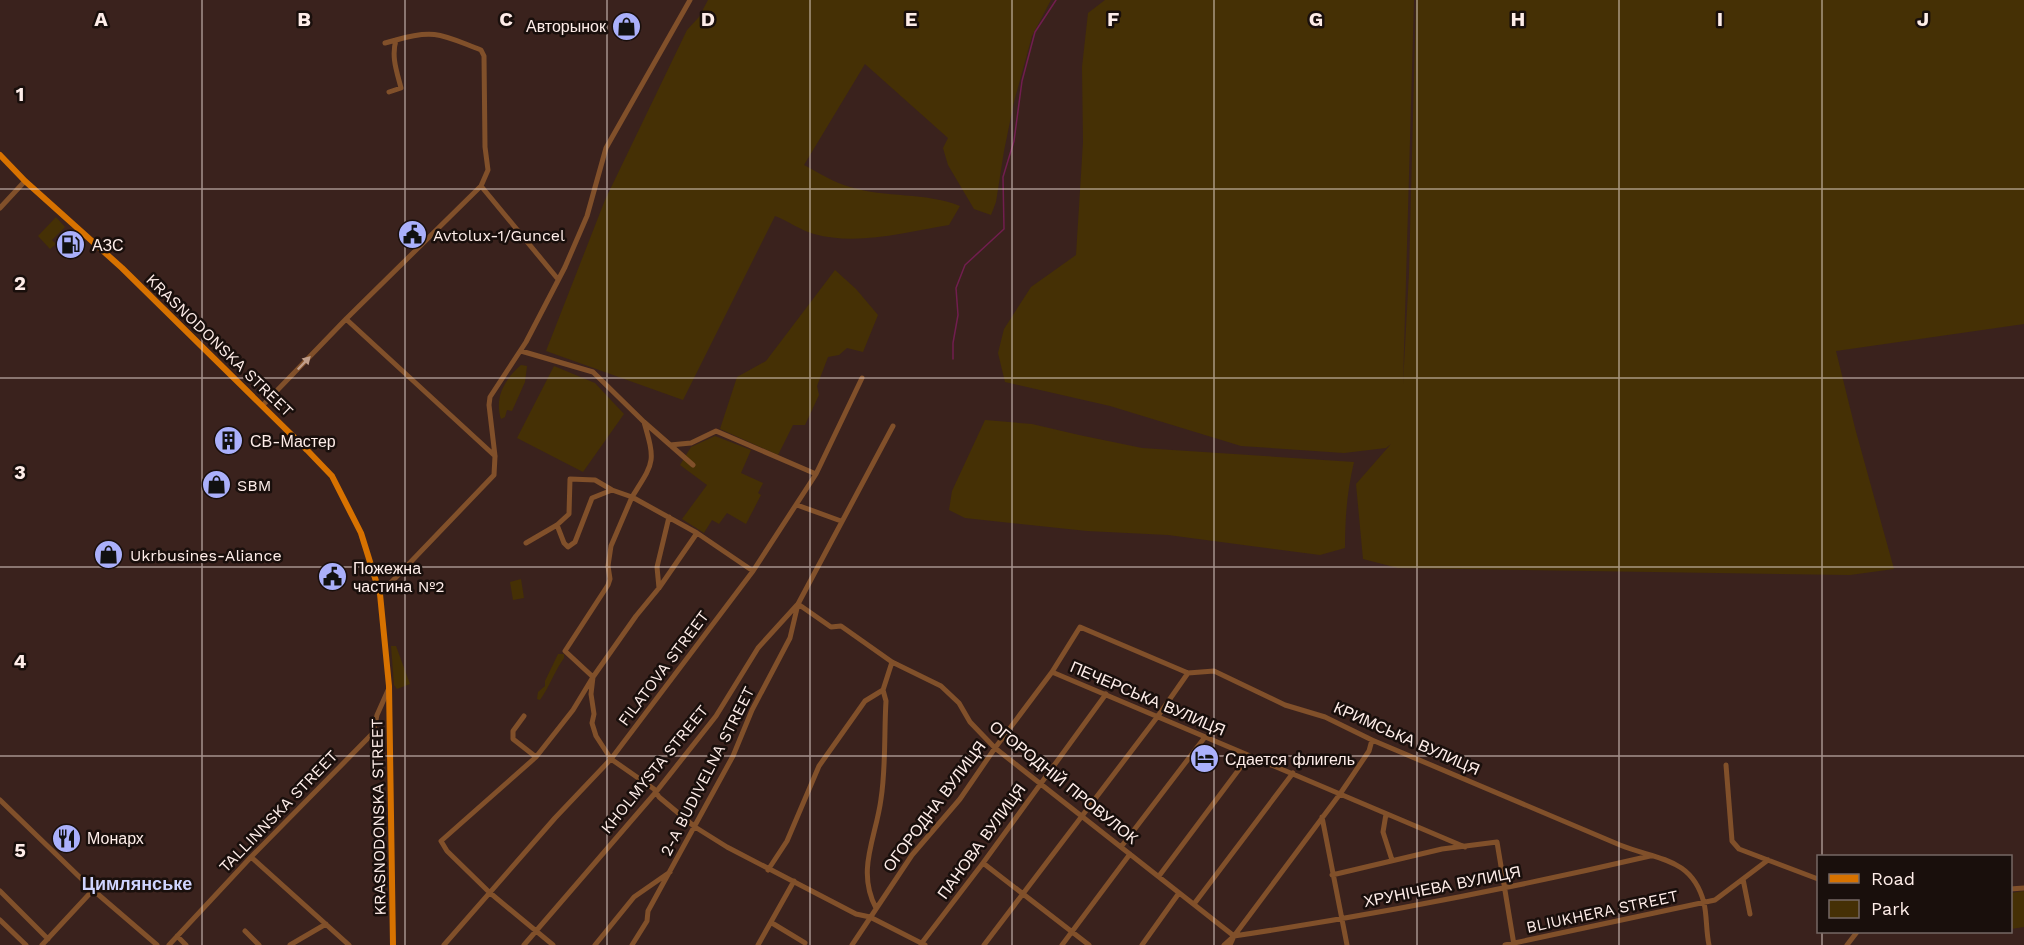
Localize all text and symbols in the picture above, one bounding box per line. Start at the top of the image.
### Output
text: A [94,7,108,31]
text: B [297,7,311,31]
text: C [499,7,513,31]
text: D [701,7,715,31]
text: E [905,7,917,31]
text: F [1107,7,1119,31]
text: G [1309,7,1323,31]
text: H [1511,7,1525,31]
text: I [1717,7,1723,31]
text: J [1917,7,1929,31]
shop icon: Авторынок [611,10,643,42]
place label: Авторынок [526,17,607,36]
text: 1 [16,82,24,106]
public building icon: Avtolux-1/Guncel [396,219,428,251]
place label: Avtolux-1/Guncel [433,226,565,245]
fuel station icon: АЗС [55,229,87,261]
place label: АЗС [92,236,124,255]
street label: KRASNODONSKA STREET [142,270,297,421]
text: 2 [14,271,26,295]
one-way arrow [297,356,311,371]
building icon: СВ-Мастер [213,425,245,457]
place label: СВ-Мастер [250,432,336,451]
text: 3 [14,460,26,484]
shop icon: SBM [200,469,232,501]
place label: SBM [237,476,271,495]
shop icon: Ukrbusines-Aliance [93,539,125,571]
place label: Ukrbusines-Aliance [130,546,282,565]
place label: Пожежна частина №2 [353,559,445,596]
public building icon: Пожежна частина №2 [316,561,348,593]
street label: FILATOVA STREET [614,607,713,730]
text: 4 [14,649,27,673]
street label: ПЕЧЕРСЬКА ВУЛИЦЯ [1067,657,1228,740]
street label: 2-A BUDIVELNA STREET [656,683,759,859]
street label: КРИМСЬКА ВУЛИЦЯ [1331,698,1483,779]
street label: KHOLMYSTA STREET [597,701,712,837]
street label: ОГОРОДНІЙ ПРОВУЛОК [986,717,1142,848]
street label: KRASNODONSKA STREET [367,718,390,916]
street label: ОГОРОДНА ВУЛИЦЯ [879,737,990,875]
hotel icon: Сдается флигель [1188,743,1220,775]
street label: TALLINNSKA STREET [215,746,342,876]
place label: Сдается флигель [1225,750,1355,769]
street label: ПАНОВА ВУЛИЦЯ [933,780,1030,903]
restaurant icon: Монарх [50,822,82,854]
place label: Монарх [87,829,144,848]
text: 5 [14,838,26,862]
legend [1817,855,2012,933]
street label: ХРУНІЧЕВА ВУЛИЦЯ [1362,862,1522,911]
text: Road [1871,868,1915,889]
district label: Цимлянське [82,873,192,894]
street label: BLIUKHERA STREET [1524,886,1680,937]
text: Park [1871,898,1910,919]

